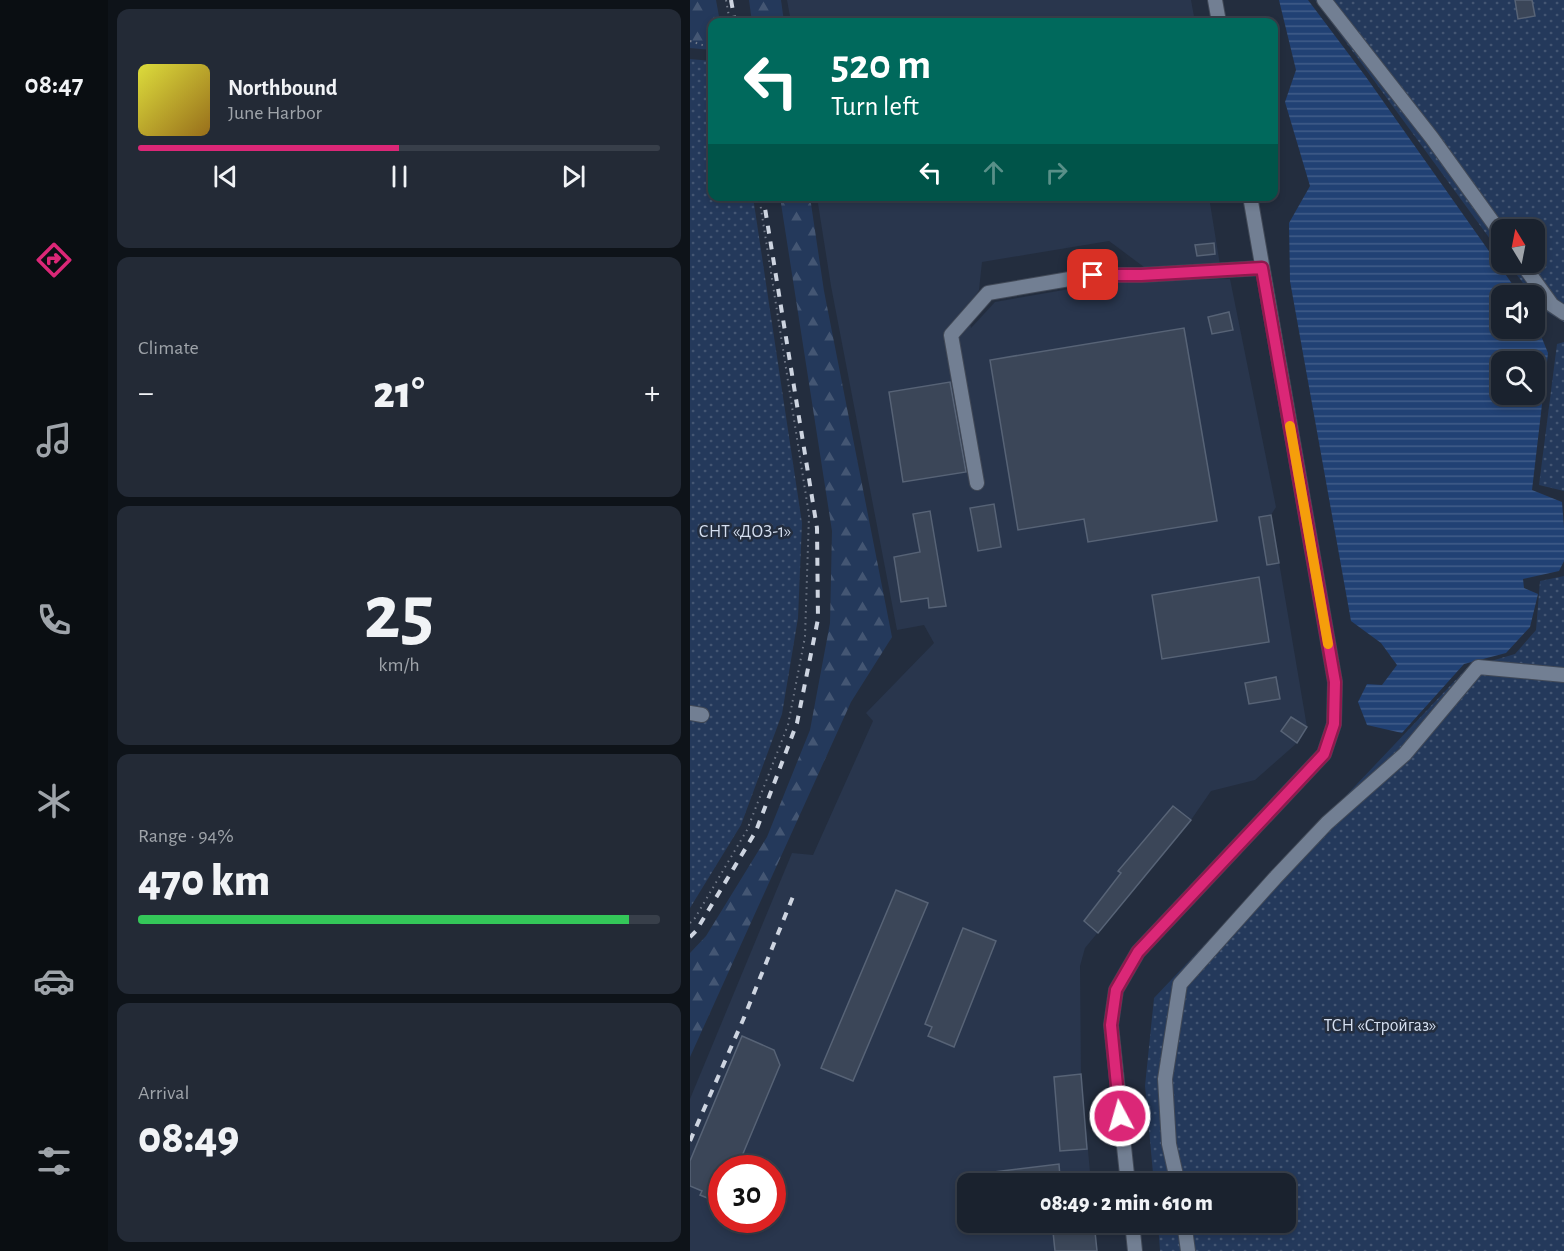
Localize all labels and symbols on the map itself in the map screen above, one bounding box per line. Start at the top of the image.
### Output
north arrow [1491,219,1545,273]
pin [1067,249,1118,300]
park label: СНТ «ДОЗ-1» [699,523,791,541]
park label: ТСН «Стройгаз» [1324,1017,1436,1035]
position arrow [1088,1084,1152,1148]
speed limit sign: 30 [708,1155,786,1233]

